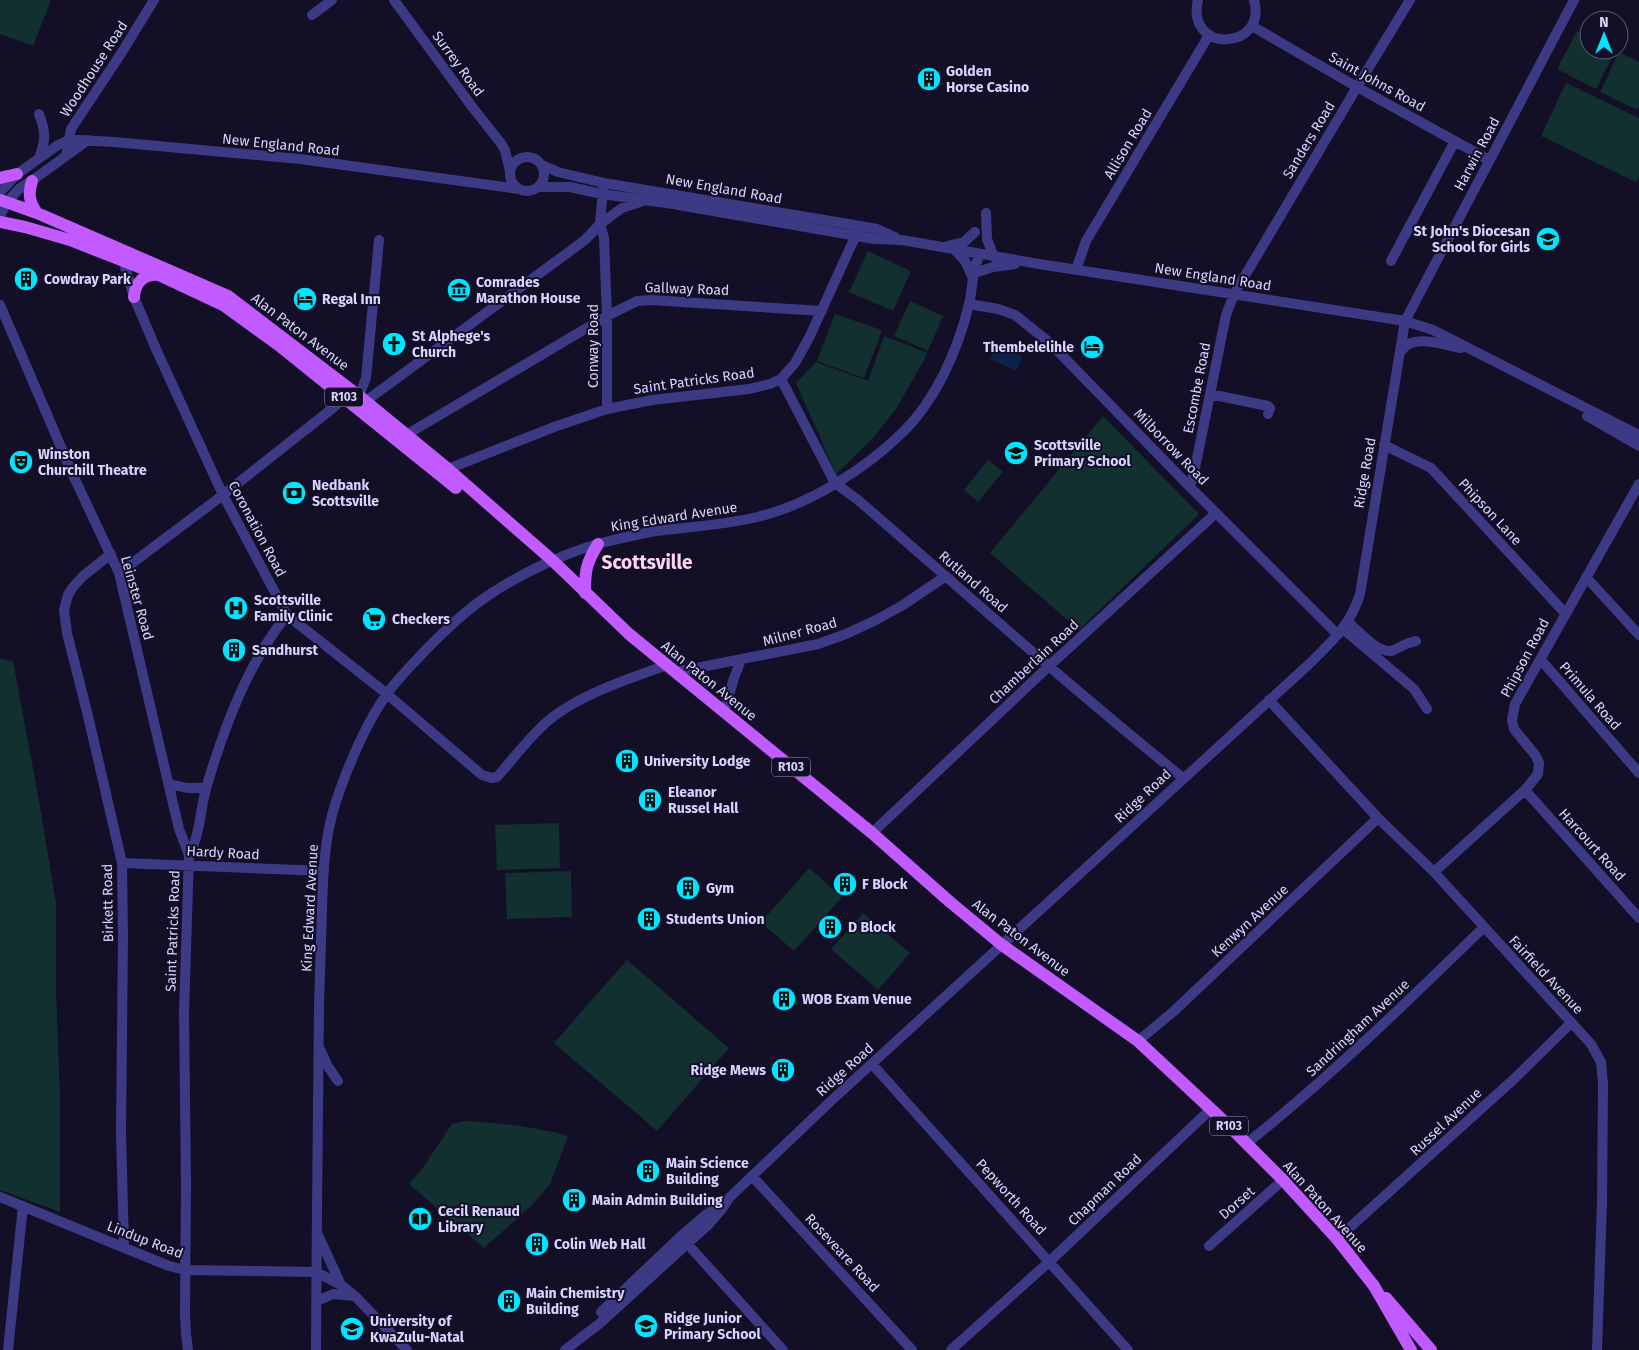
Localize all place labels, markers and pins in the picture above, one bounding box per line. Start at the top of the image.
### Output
place label: Golden Horse Casino [946,63,1029,96]
building icon: Golden Horse Casino [916,66,942,92]
place label: St John's Diocesan School for Girls [1414,223,1530,256]
school or university icon: St John's Diocesan School for Girls [1535,226,1561,252]
building icon: Cowdray Park [13,266,39,292]
place label: Cowdray Park [44,271,131,288]
place label: Comrades Marathon House [476,274,581,307]
museum icon: Comrades Marathon House [446,277,472,303]
hotel icon: Regal Inn [292,286,318,312]
place label: Regal Inn [322,291,381,308]
place label: St Alphege's Church [412,328,490,361]
church icon: St Alphege's Church [381,331,407,357]
hotel icon: Thembelelihle [1079,334,1105,360]
place label: Thembelelihle [983,339,1074,356]
place label: Scottsville Primary School [1034,437,1132,470]
school or university icon: Scottsville Primary School [1003,440,1029,466]
place label: Winston Churchill Theatre [38,446,147,479]
theatre icon: Winston Churchill Theatre [8,449,34,475]
place label: Nedbank Scottsville [312,477,379,510]
bank icon: Nedbank Scottsville [281,480,307,506]
place label: Scottsville Family Clinic [254,592,333,625]
hospital icon: Scottsville Family Clinic [223,595,249,621]
supermarket icon: Checkers [361,606,387,632]
place label: Checkers [392,611,450,628]
building icon: Sandhurst [221,637,247,663]
place label: Sandhurst [252,642,318,659]
building icon: University Lodge [614,748,640,774]
place label: University Lodge [644,753,751,770]
place label: Eleanor Russel Hall [668,784,739,817]
building icon: Eleanor Russel Hall [637,787,663,813]
building icon: F Block [832,871,858,897]
building icon: Gym [675,875,701,901]
place label: F Block [862,876,908,893]
place label: Gym [706,880,734,897]
building icon: Students Union [636,906,662,932]
place label: Students Union [666,911,765,928]
building icon: D Block [817,914,843,940]
place label: D Block [848,919,896,936]
building icon: WOB Exam Venue [771,986,797,1012]
place label: WOB Exam Venue [802,991,912,1008]
building icon: Ridge Mews [770,1057,796,1083]
place label: Ridge Mews [691,1062,766,1079]
place label: Main Science Building [666,1155,749,1188]
building icon: Main Science Building [635,1158,661,1184]
building icon: Main Admin Building [561,1187,587,1213]
place label: Main Admin Building [592,1192,723,1209]
place label: Cecil Renaud Library [438,1203,520,1236]
library icon: Cecil Renaud Library [407,1206,433,1232]
building icon: Colin Web Hall [524,1231,550,1257]
place label: Colin Web Hall [554,1236,647,1253]
place label: Main Chemistry Building [526,1285,625,1318]
building icon: Main Chemistry Building [496,1288,522,1314]
place label: Ridge Junior Primary School [664,1310,762,1343]
place label: University of KwaZulu-Natal [370,1313,465,1346]
school or university icon: Ridge Junior Primary School [633,1313,659,1339]
school or university icon: University of KwaZulu-Natal [339,1316,365,1342]

